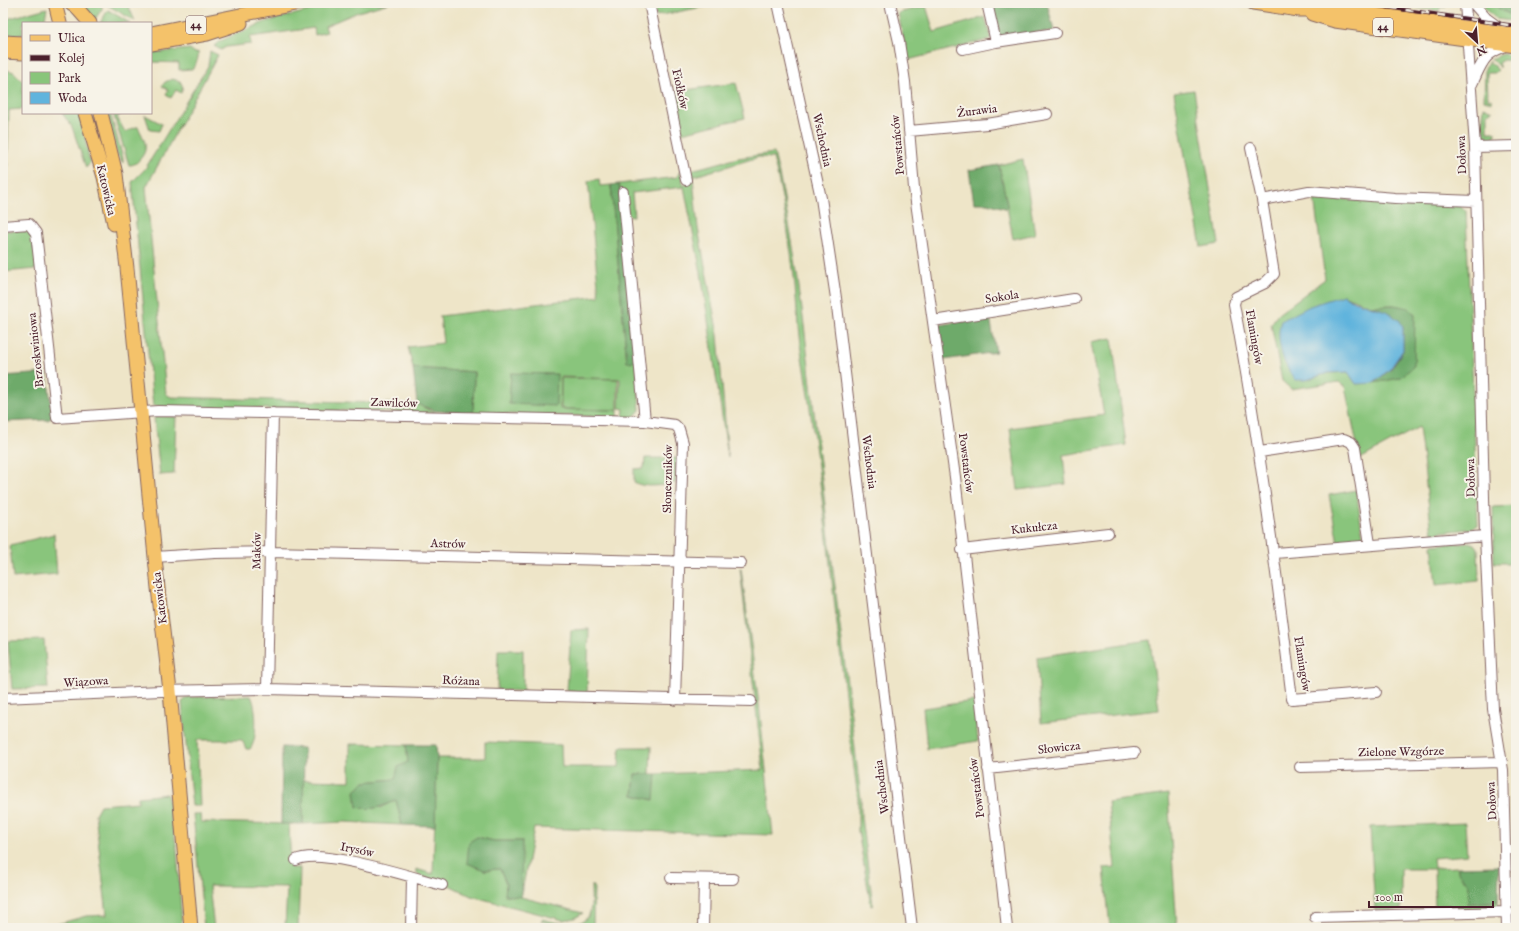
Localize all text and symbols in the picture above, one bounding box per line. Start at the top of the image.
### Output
road number: 44 [186,16,206,34]
road number: 44 [1373,18,1393,36]
legend [22,22,152,114]
north arrow [1457,22,1497,62]
text: Ulica [58,31,86,46]
text: N [1473,41,1489,59]
text: Kolej [58,51,85,66]
street label: Fiołków [668,67,692,112]
text: Park [58,71,81,86]
text: Woda [58,91,88,106]
street label: Żurawia [956,100,999,121]
street label: Wschodnia [809,112,835,169]
street label: Powstańców [888,113,908,176]
street label: Dołowa [1454,135,1470,175]
street label: Katowicka [93,163,119,218]
street label: Sokola [984,287,1021,307]
street label: Flamingów [1242,308,1266,367]
street label: Brzoskwiniowa [25,311,47,388]
street label: Zawilców [370,395,419,411]
street label: Powstańców [955,432,977,495]
street label: Wschodnia [858,434,880,491]
street label: Słoneczników [660,443,676,513]
street label: Dołowa [1463,458,1479,497]
street label: Kukułcza [1010,518,1059,538]
street label: Maków [249,531,265,570]
street label: Astrów [429,536,467,552]
street label: Katowicka [149,570,171,625]
street label: Flamingów [1290,635,1314,694]
street label: Wiązowa [63,673,110,691]
street label: Różana [442,673,481,689]
street label: Słowicza [1037,738,1082,758]
street label: Zielone Wzgórze [1358,744,1445,760]
street label: Powstańców [966,756,988,819]
street label: Wschodnia [871,758,893,815]
street label: Dołowa [1483,780,1501,821]
street label: Irysów [339,839,376,861]
scale bar [1369,883,1493,909]
text: 100 m [1375,890,1403,905]

